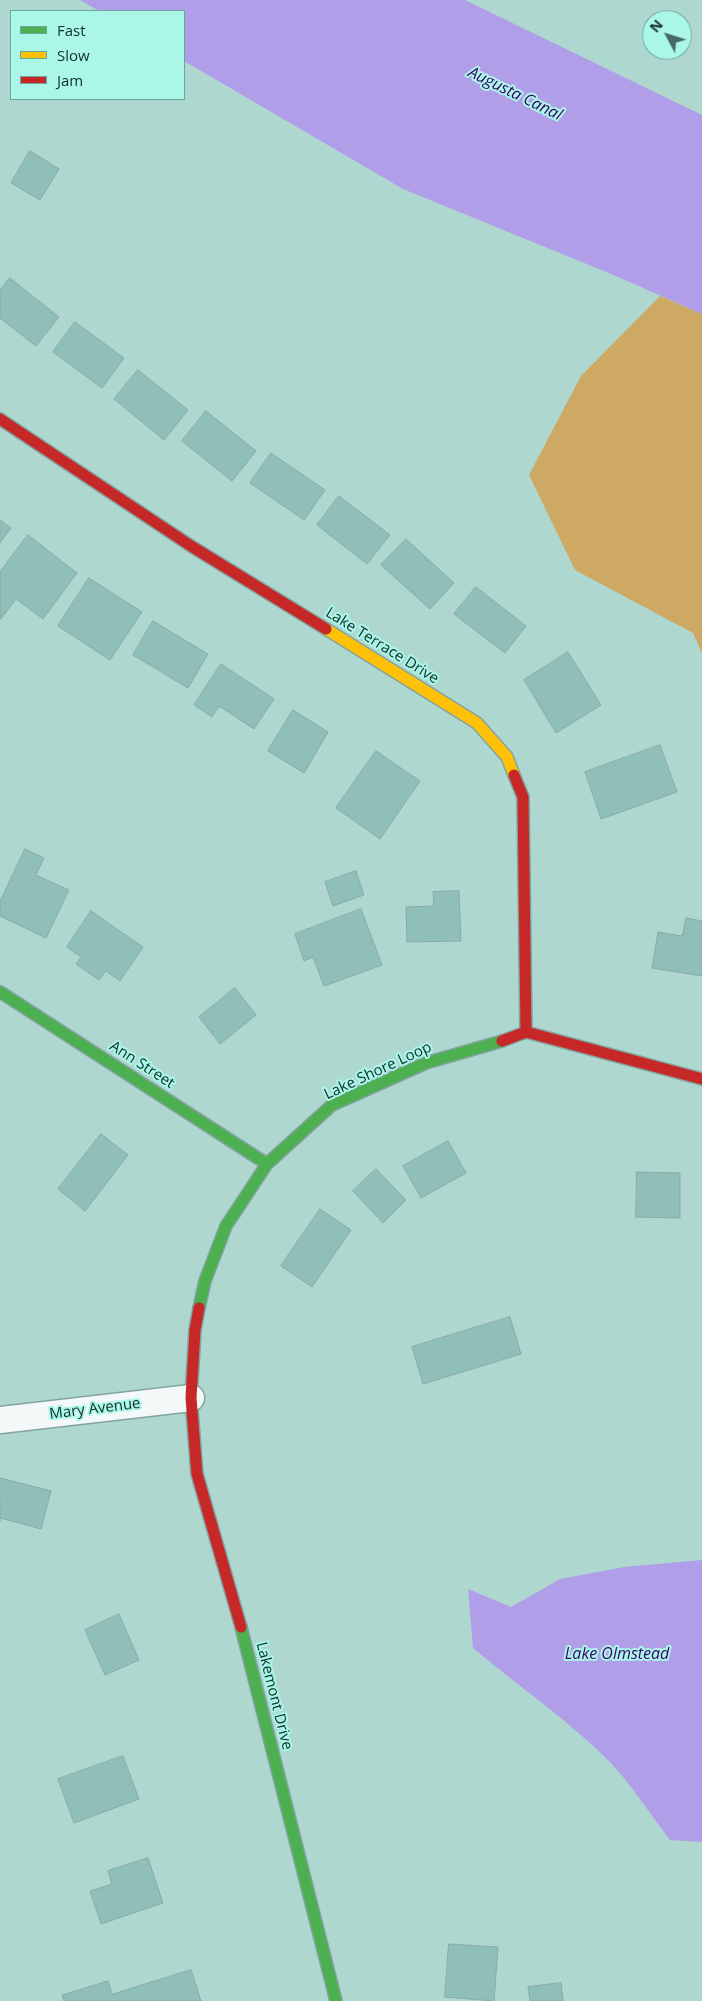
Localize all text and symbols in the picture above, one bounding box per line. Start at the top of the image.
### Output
legend [10,10,185,100]
north arrow [642,10,692,60]
text: N [645,15,667,36]
text: Fast [57,20,86,40]
text: Slow [57,45,90,65]
water label: Augusta Canal [465,63,565,125]
text: Jam [57,70,83,90]
street label: Lake Terrace Drive [322,604,442,688]
street label: Ann Street [106,1037,178,1093]
street label: Lake Shore Loop [321,1038,435,1104]
street label: Mary Avenue [48,1394,142,1424]
street label: Lakemont Drive [252,1640,296,1752]
water label: Lake Olmstead [565,1644,669,1664]

